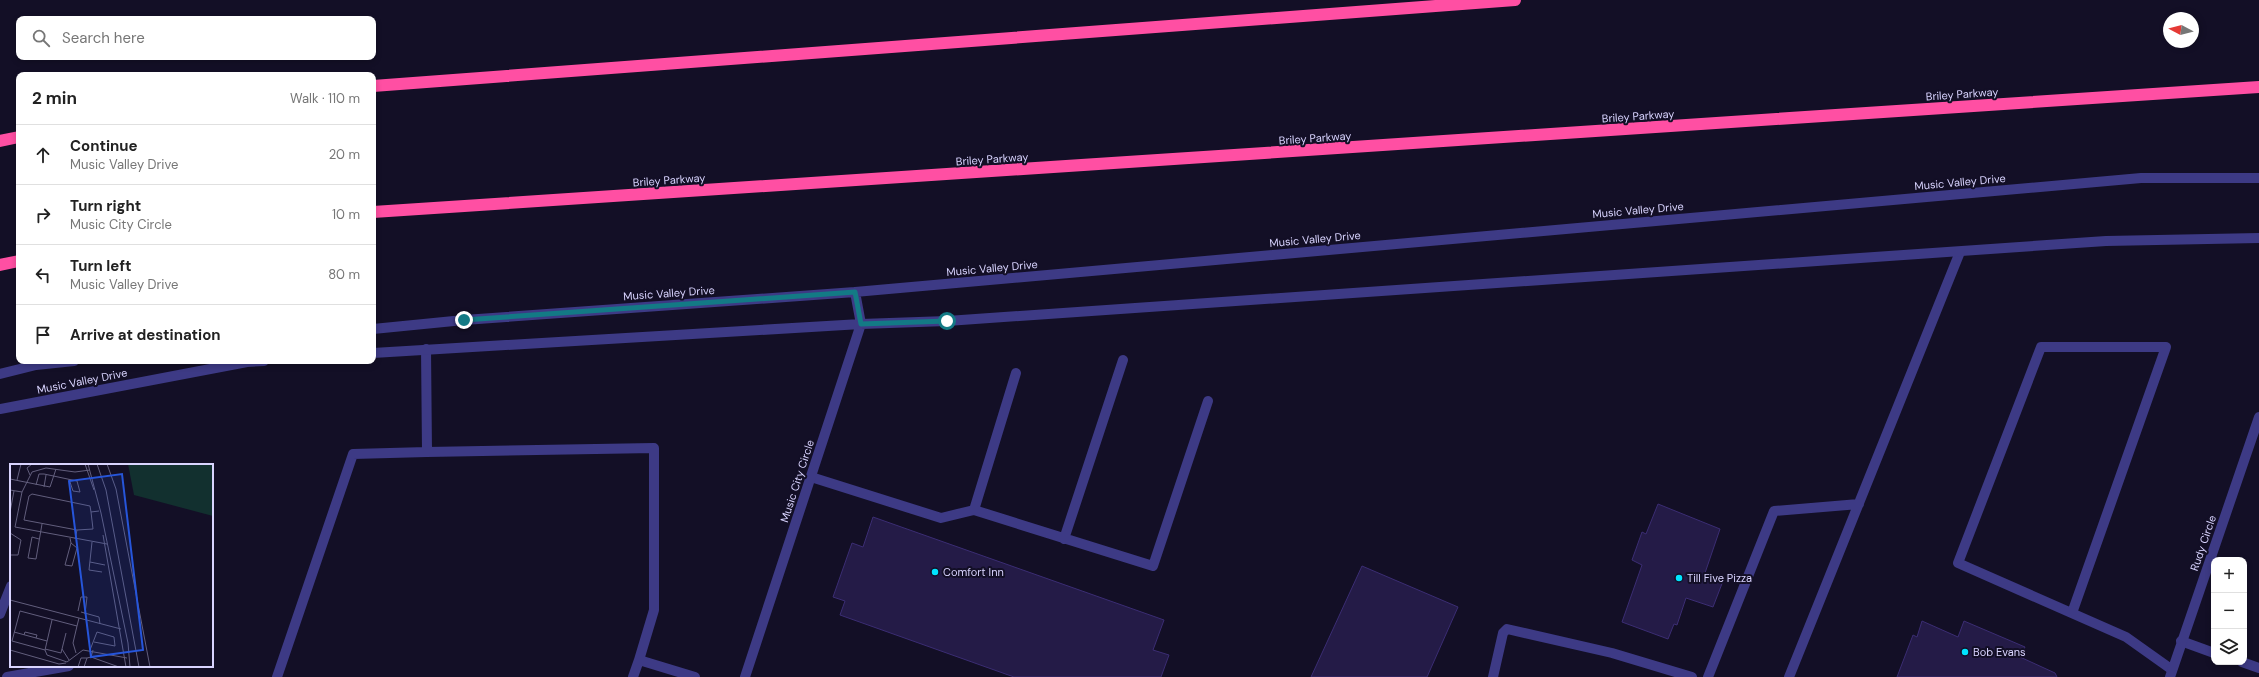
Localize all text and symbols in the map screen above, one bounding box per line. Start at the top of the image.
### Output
north arrow [2163,12,2199,48]
search box [16,16,376,60]
icon: search [30,27,52,49]
text: Search here [62,28,145,48]
street label: Briley Parkway [1925,84,1999,104]
text: 2 min [32,87,77,109]
text: Walk · 110 m [290,90,360,107]
street label: Briley Parkway [1601,106,1675,126]
street label: Briley Parkway [1278,128,1352,148]
text: Continue [70,136,138,156]
icon: ahead [32,144,54,166]
text: 20 m [329,146,360,163]
street label: Briley Parkway [955,149,1029,169]
text: Music Valley Drive [70,156,178,173]
street label: Briley Parkway [632,170,706,190]
street label: Music Valley Drive [1914,171,2006,193]
text: Turn right [70,196,141,216]
street label: Music Valley Drive [1592,199,1684,221]
icon: right [32,204,54,226]
text: 10 m [332,206,360,223]
text: Music City Circle [70,216,172,233]
street label: Music Valley Drive [1269,228,1361,250]
text: Turn left [70,256,131,276]
street label: Music Valley Drive [946,257,1038,279]
icon: left [32,264,54,286]
text: 80 m [328,266,360,283]
text: Music Valley Drive [70,276,178,293]
street label: Music Valley Drive [623,283,715,303]
route end [455,311,473,329]
route start [938,312,956,330]
icon: arrive [32,324,54,346]
text: Arrive at destination [70,325,221,345]
street label: Music Valley Drive [36,365,128,397]
street label: Music City Circle [777,438,817,524]
inset map [10,464,213,667]
street label: Rudy Circle [2187,513,2219,573]
map controls [2211,557,2247,665]
button: + [2211,557,2247,593]
place label: Comfort Inn [943,565,1004,579]
marker: Comfort Inn [930,567,940,577]
place label: Till Five Pizza [1687,571,1752,585]
marker: Till Five Pizza [1674,573,1684,583]
button: − [2211,593,2247,629]
button: layers [2211,629,2247,665]
place label: Bob Evans [1973,645,2026,659]
marker: Bob Evans [1960,647,1970,657]

